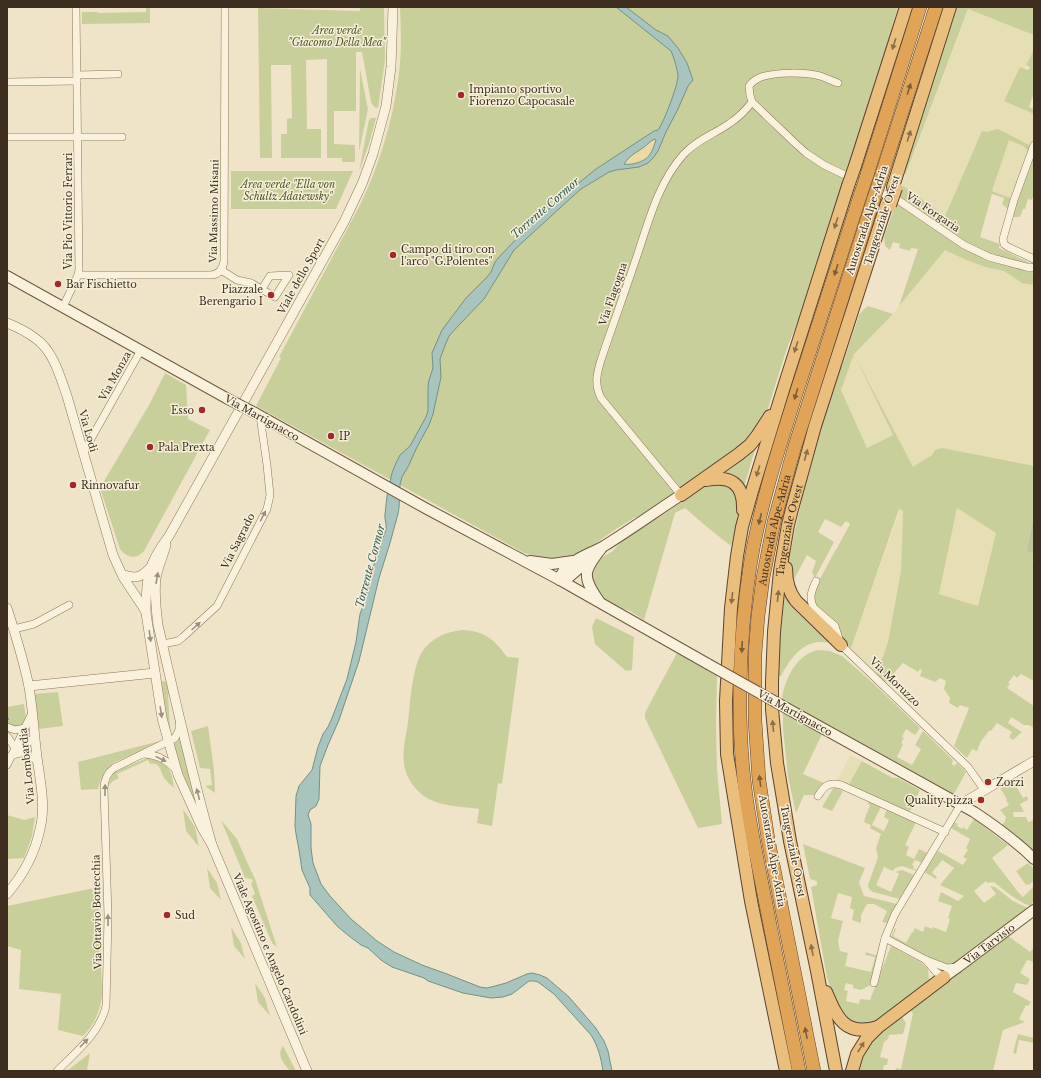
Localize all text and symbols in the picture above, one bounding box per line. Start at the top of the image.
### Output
park label: Area verde "Giacomo Della Mea" [288,24,387,49]
one-way arrow [891,39,897,51]
place label: Impianto sportivo Fiorenzo Capocasale [469,83,575,108]
one-way arrow [906,83,912,95]
marker: Impianto sportivo Fiorenzo Capocasale [456,90,466,100]
one-way arrow [906,130,912,142]
street label: Via Pio Vittorio Ferrari [62,152,75,270]
street label: Via Massimo Misani [207,159,221,264]
street label: Autostrada Alpe-Adria [843,163,891,277]
street label: Tangenziale Ovest [861,173,903,267]
water label: Torrente Cormor [508,174,583,242]
park label: Area verde "Ella von Schultz Adaiewsky" [239,178,335,203]
street label: Via Forgaria [903,189,963,235]
one-way arrow [833,218,839,230]
street label: Viale dello Sport [274,235,327,317]
place label: Campo di tiro con l'arco "G.Polentes" [401,243,495,268]
marker: Campo di tiro con l'arco "G.Polentes" [388,250,398,260]
street label: Via Flagogna [596,260,630,328]
one-way arrow [833,265,839,277]
place label: Bar Fischietto [66,278,137,291]
marker: Bar Fischietto [53,279,63,289]
place label: Piazzale Berengario I [199,283,263,308]
marker: Piazzale Berengario I [266,290,276,300]
one-way arrow [793,341,799,353]
street label: Via Monza [96,349,134,404]
one-way arrow [793,388,799,400]
street label: Via Martignacco [221,392,302,444]
place label: Esso [171,404,194,417]
marker: Esso [197,405,207,415]
street label: Via Lodi [75,407,100,454]
place label: IP [339,430,350,443]
marker: IP [326,431,336,441]
place label: Pala Prexta [158,441,215,454]
marker: Pala Prexta [145,442,155,452]
one-way arrow [803,449,809,461]
one-way arrow [755,465,761,477]
street label: Autostrada Alpe-Adria [755,472,793,588]
place label: Rinnovafur [81,479,140,492]
marker: Rinnovafur [68,480,78,490]
street label: Tangenziale Ovest [773,482,805,577]
street label: Via Sagrado [218,510,258,572]
one-way arrow [260,510,266,522]
one-way arrow [757,513,763,525]
water label: Torrente Cormor [352,522,388,610]
one-way arrow [154,571,160,584]
one-way arrow [774,590,781,602]
one-way arrow [728,592,735,604]
one-way arrow [191,621,201,631]
one-way arrow [147,630,153,642]
one-way arrow [739,641,746,653]
street label: Via Moruzzo [866,654,924,710]
street label: Via Martignacco [754,687,835,739]
one-way arrow [158,706,164,718]
one-way arrow [770,720,776,732]
street label: Via Lombardia [16,727,38,806]
one-way arrow [155,756,167,762]
one-way arrow [756,775,763,787]
place label: Zorzi [996,776,1025,789]
marker: Zorzi [983,777,993,787]
one-way arrow [101,784,108,796]
one-way arrow [195,787,201,800]
street label: Autostrada Alpe-Adria [756,793,788,909]
place label: Quality pizza [905,794,973,807]
marker: Quality pizza [976,795,986,805]
street label: Tangenziale Ovest [778,804,808,898]
street label: Via Ottavio Bottecchia [89,854,105,971]
street label: Viale Agostino e Angelo Candolini [230,870,310,1037]
place label: Sud [175,909,195,922]
marker: Sud [162,910,172,920]
one-way arrow [105,913,111,926]
street label: Via Tarvisio [960,920,1018,968]
one-way arrow [809,944,815,956]
one-way arrow [803,1027,809,1039]
one-way arrow [79,1038,89,1048]
one-way arrow [858,1041,865,1053]

